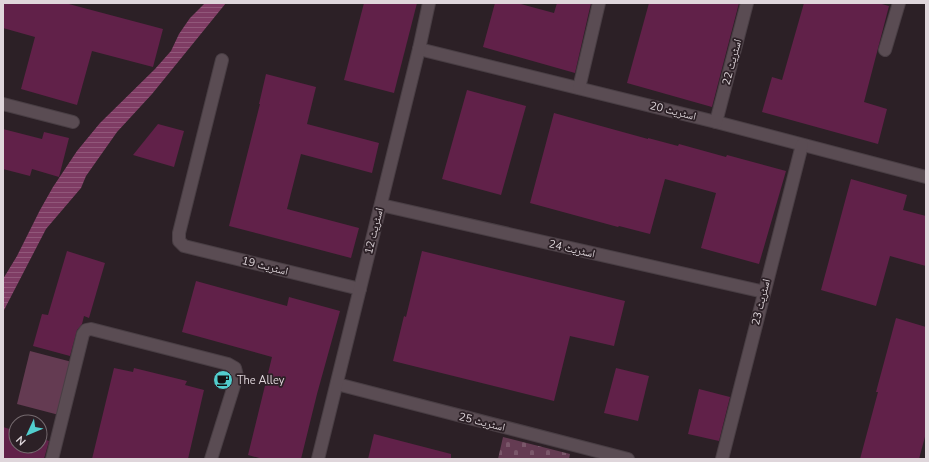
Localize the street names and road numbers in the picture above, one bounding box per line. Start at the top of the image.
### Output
street label: اسٹریٹ 22 [719,37,745,87]
street label: اسٹریٹ 20 [648,98,698,124]
street label: اسٹریٹ 12 [361,206,387,256]
street label: اسٹریٹ 24 [547,236,597,262]
street label: اسٹریٹ 19 [240,253,290,279]
street label: اسٹریٹ 23 [748,277,774,327]
street label: اسٹریٹ 25 [457,409,507,435]

